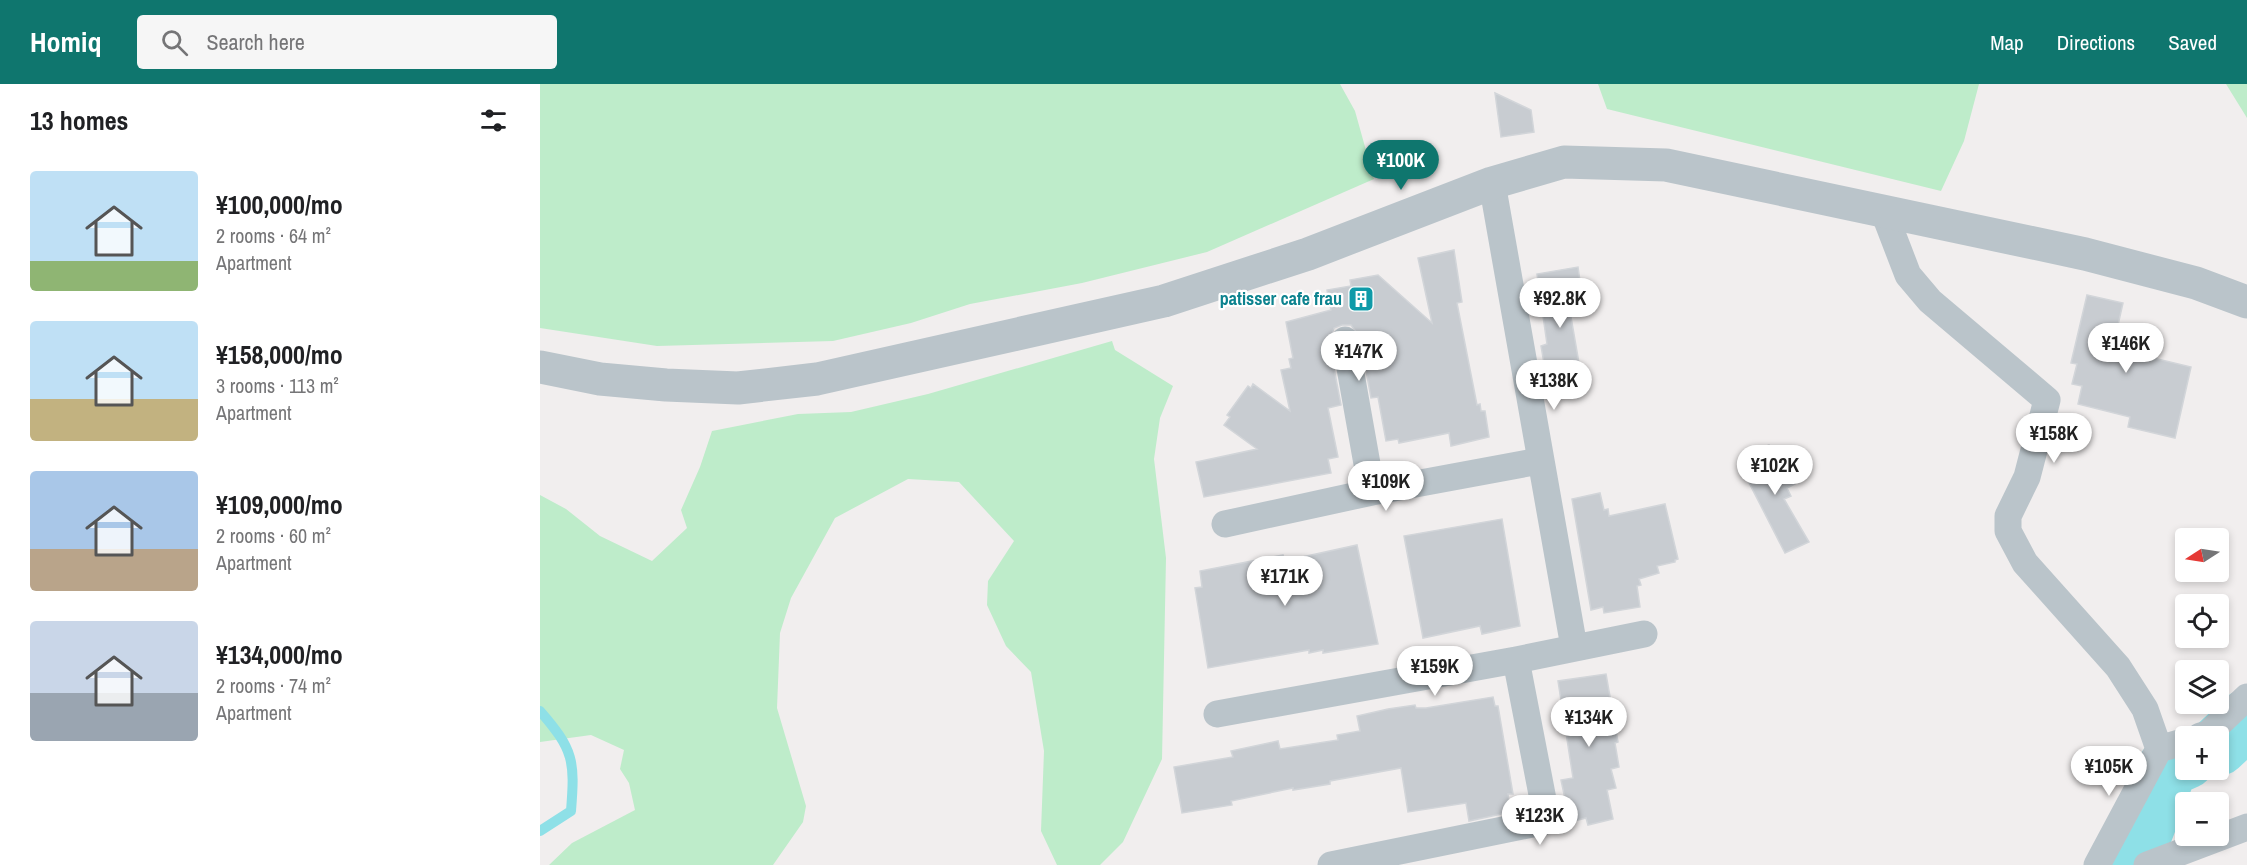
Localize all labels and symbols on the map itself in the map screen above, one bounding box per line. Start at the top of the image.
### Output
pin: ¥100K [1359,140,1443,191]
pin: ¥92.8K [1511,278,1609,329]
building icon: patisser cafe frau [1346,284,1376,314]
place label: patisser cafe frau [1220,286,1342,311]
pin: ¥146K [2084,323,2168,374]
pin: ¥147K [1317,331,1401,382]
pin: ¥138K [1512,360,1596,411]
pin: ¥158K [2012,413,2096,464]
pin: ¥102K [1733,445,1817,496]
pin: ¥109K [1344,461,1428,512]
north arrow [2175,528,2229,582]
pin: ¥171K [1243,556,1327,607]
pin: ¥159K [1393,646,1477,697]
pin: ¥134K [1547,697,1631,748]
pin: ¥105K [2067,746,2151,797]
pin: ¥123K [1498,795,1582,846]

